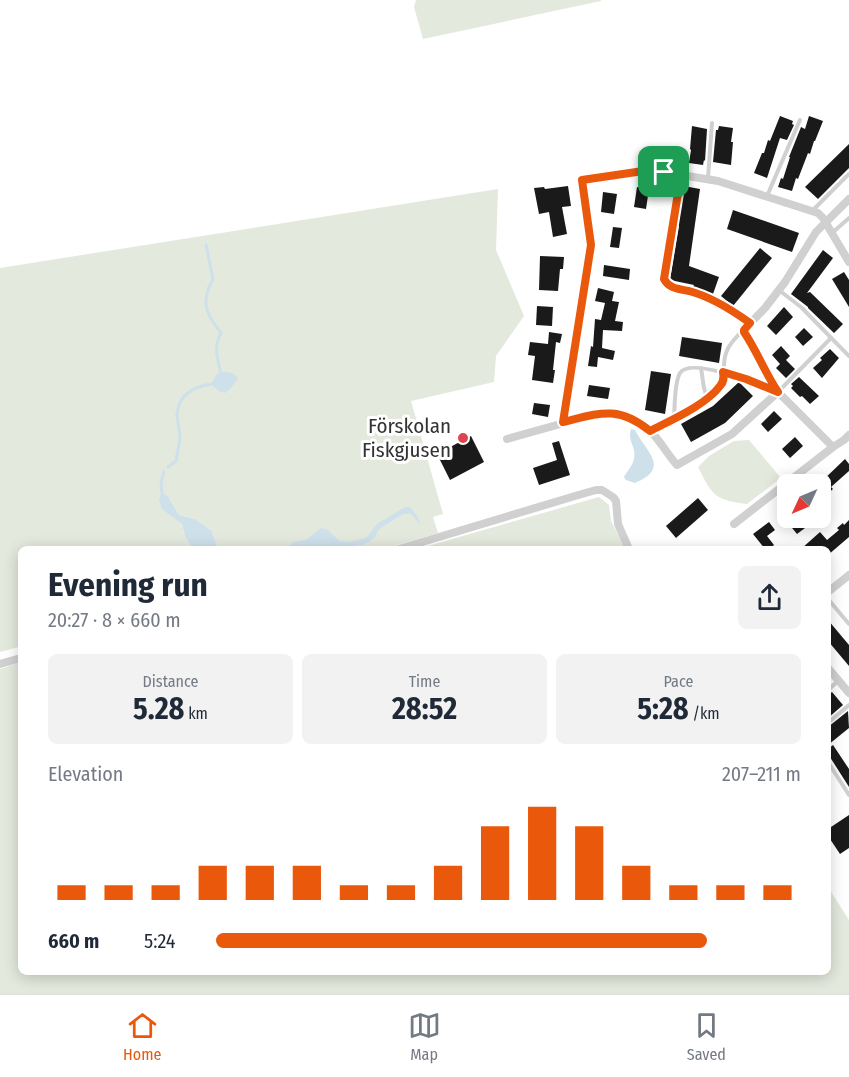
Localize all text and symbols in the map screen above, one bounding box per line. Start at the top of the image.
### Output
pin [638,146,689,197]
icon: arrive [647,155,680,188]
place label: Förskolan Fiskgjusen [362,413,451,463]
marker: Förskolan Fiskgjusen [456,431,470,445]
north arrow [777,474,831,528]
map controls [777,474,831,528]
text: Evening run [48,565,208,605]
button: share [738,566,801,629]
text: 20:27 · 8 × 660 m [48,608,181,632]
text: Distance [142,672,199,691]
text: Time [409,672,440,691]
text: Pace [664,672,693,691]
text: 5.28 [133,691,184,727]
text: 28:52 [392,691,457,727]
text: 5:28 [637,691,689,727]
text: km [184,704,208,723]
text: /km [689,704,720,723]
text: Elevation [48,762,123,786]
text: 207–211 m [722,762,801,786]
text: 660 m [48,929,99,953]
text: 5:24 [144,929,176,953]
tab: Home [123,1009,161,1064]
tab: Map [408,1009,441,1064]
tab: Saved [687,1009,726,1064]

